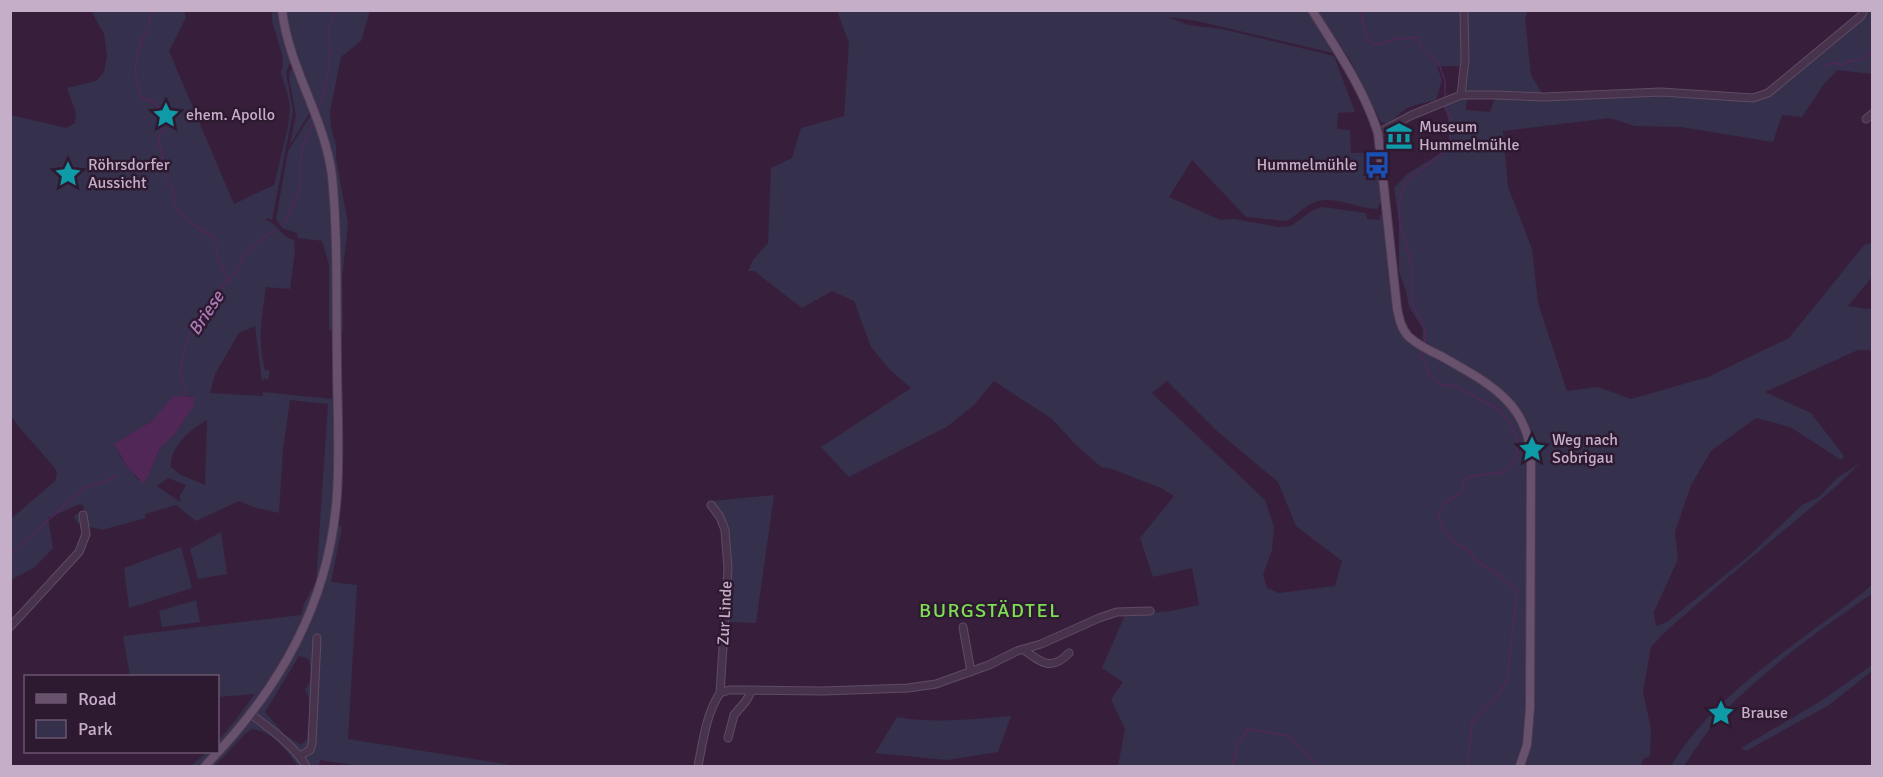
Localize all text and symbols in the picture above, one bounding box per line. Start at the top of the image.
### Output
place icon: ehem. Apollo [151,100,181,130]
place label: ehem. Apollo [186,105,275,125]
place label: Museum Hummelmühle [1419,117,1520,155]
museum icon: Museum Hummelmühle [1384,121,1414,151]
bus stop icon: Hummelmühle [1362,150,1392,180]
place label: Röhrsdorfer Aussicht [88,155,170,193]
place label: Hummelmühle [1256,155,1357,175]
place icon: Röhrsdorfer Aussicht [53,159,83,189]
water label: Briese [183,286,229,339]
place label: Weg nach Sobrigau [1552,430,1618,468]
place icon: Weg nach Sobrigau [1517,434,1547,464]
street label: Zur Linde [713,580,737,646]
district label: BURGSTÄDTEL [919,598,1061,623]
legend [24,675,219,753]
text: Road [78,688,117,710]
place icon: Brause [1706,698,1736,728]
place label: Brause [1741,703,1788,723]
text: Park [78,718,113,740]

